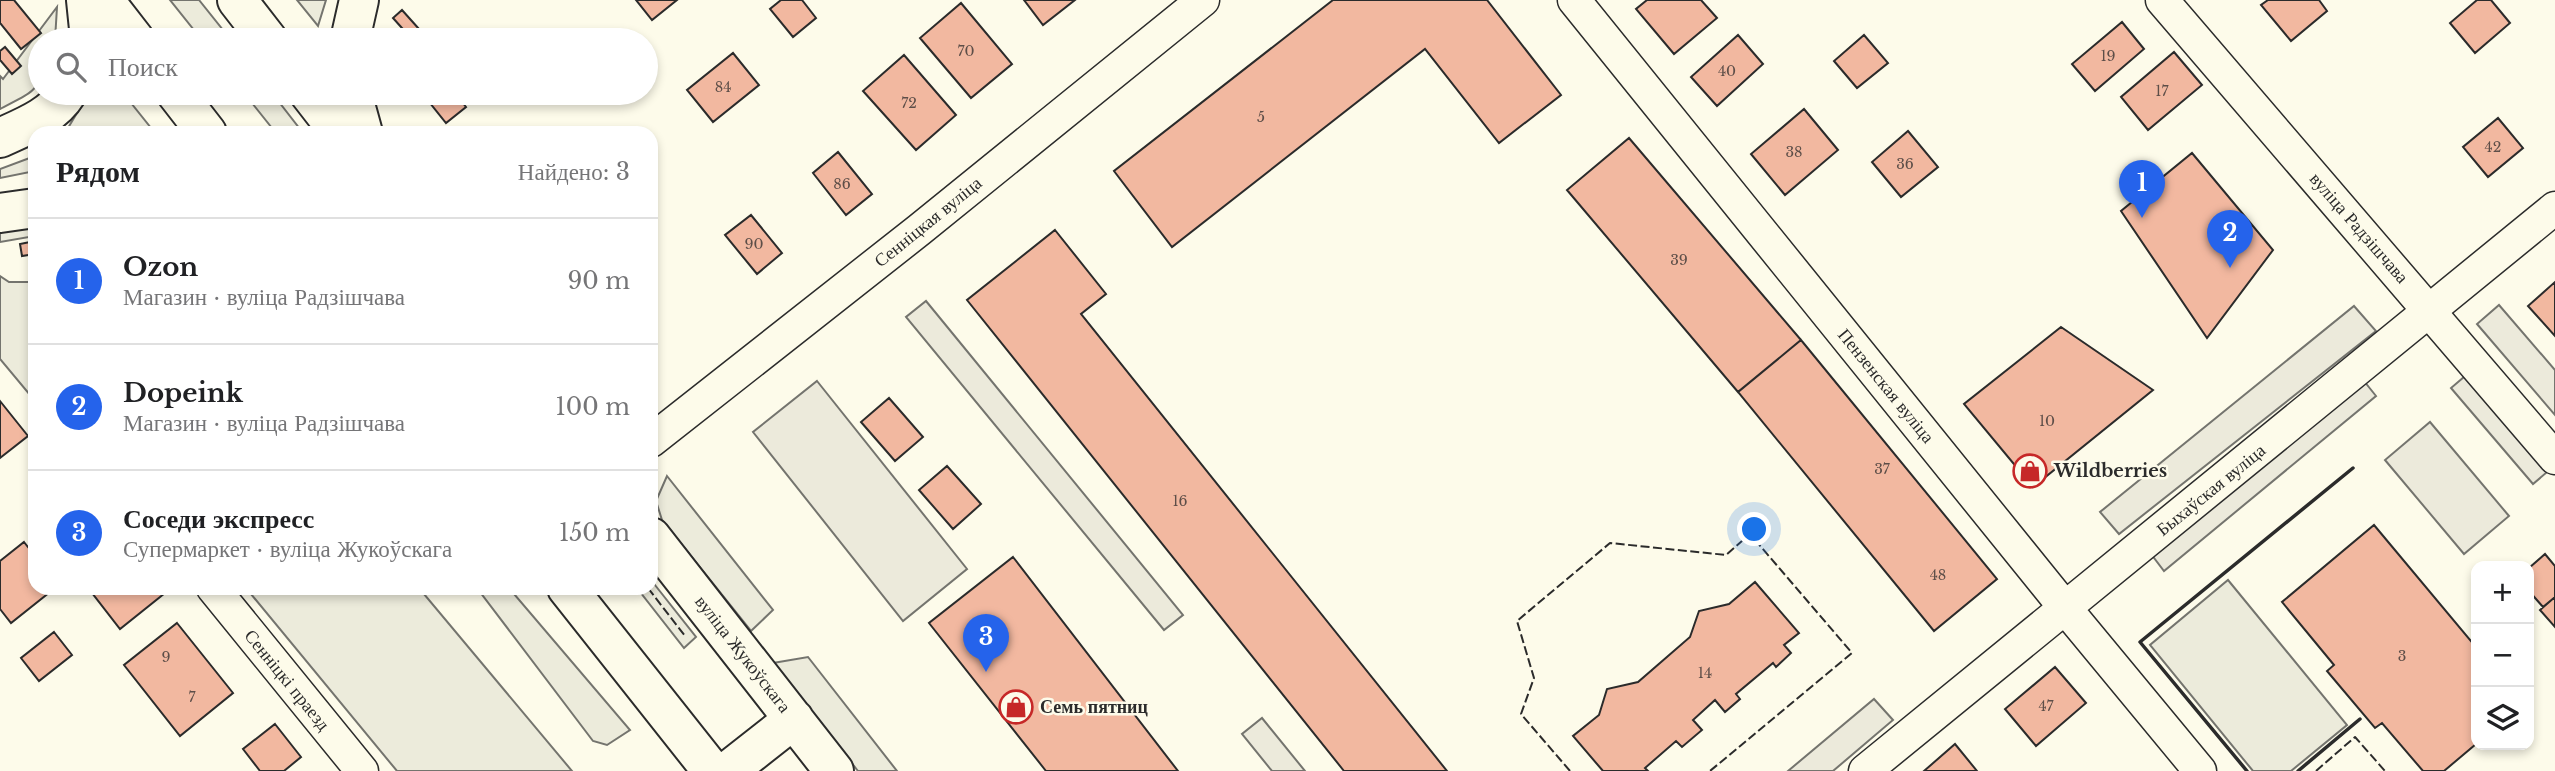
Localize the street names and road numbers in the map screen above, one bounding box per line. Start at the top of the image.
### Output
street label: вуліца Радзішчава [2305,168,2413,288]
street label: Сенніцкая вуліца [870,172,986,272]
street label: Пензенская вуліца [1833,324,1939,448]
street label: Быхаўская вуліца [2152,439,2270,541]
street label: вуліца Жукоўскага [690,591,796,717]
street label: Сенніцкі праезд [239,625,335,735]

